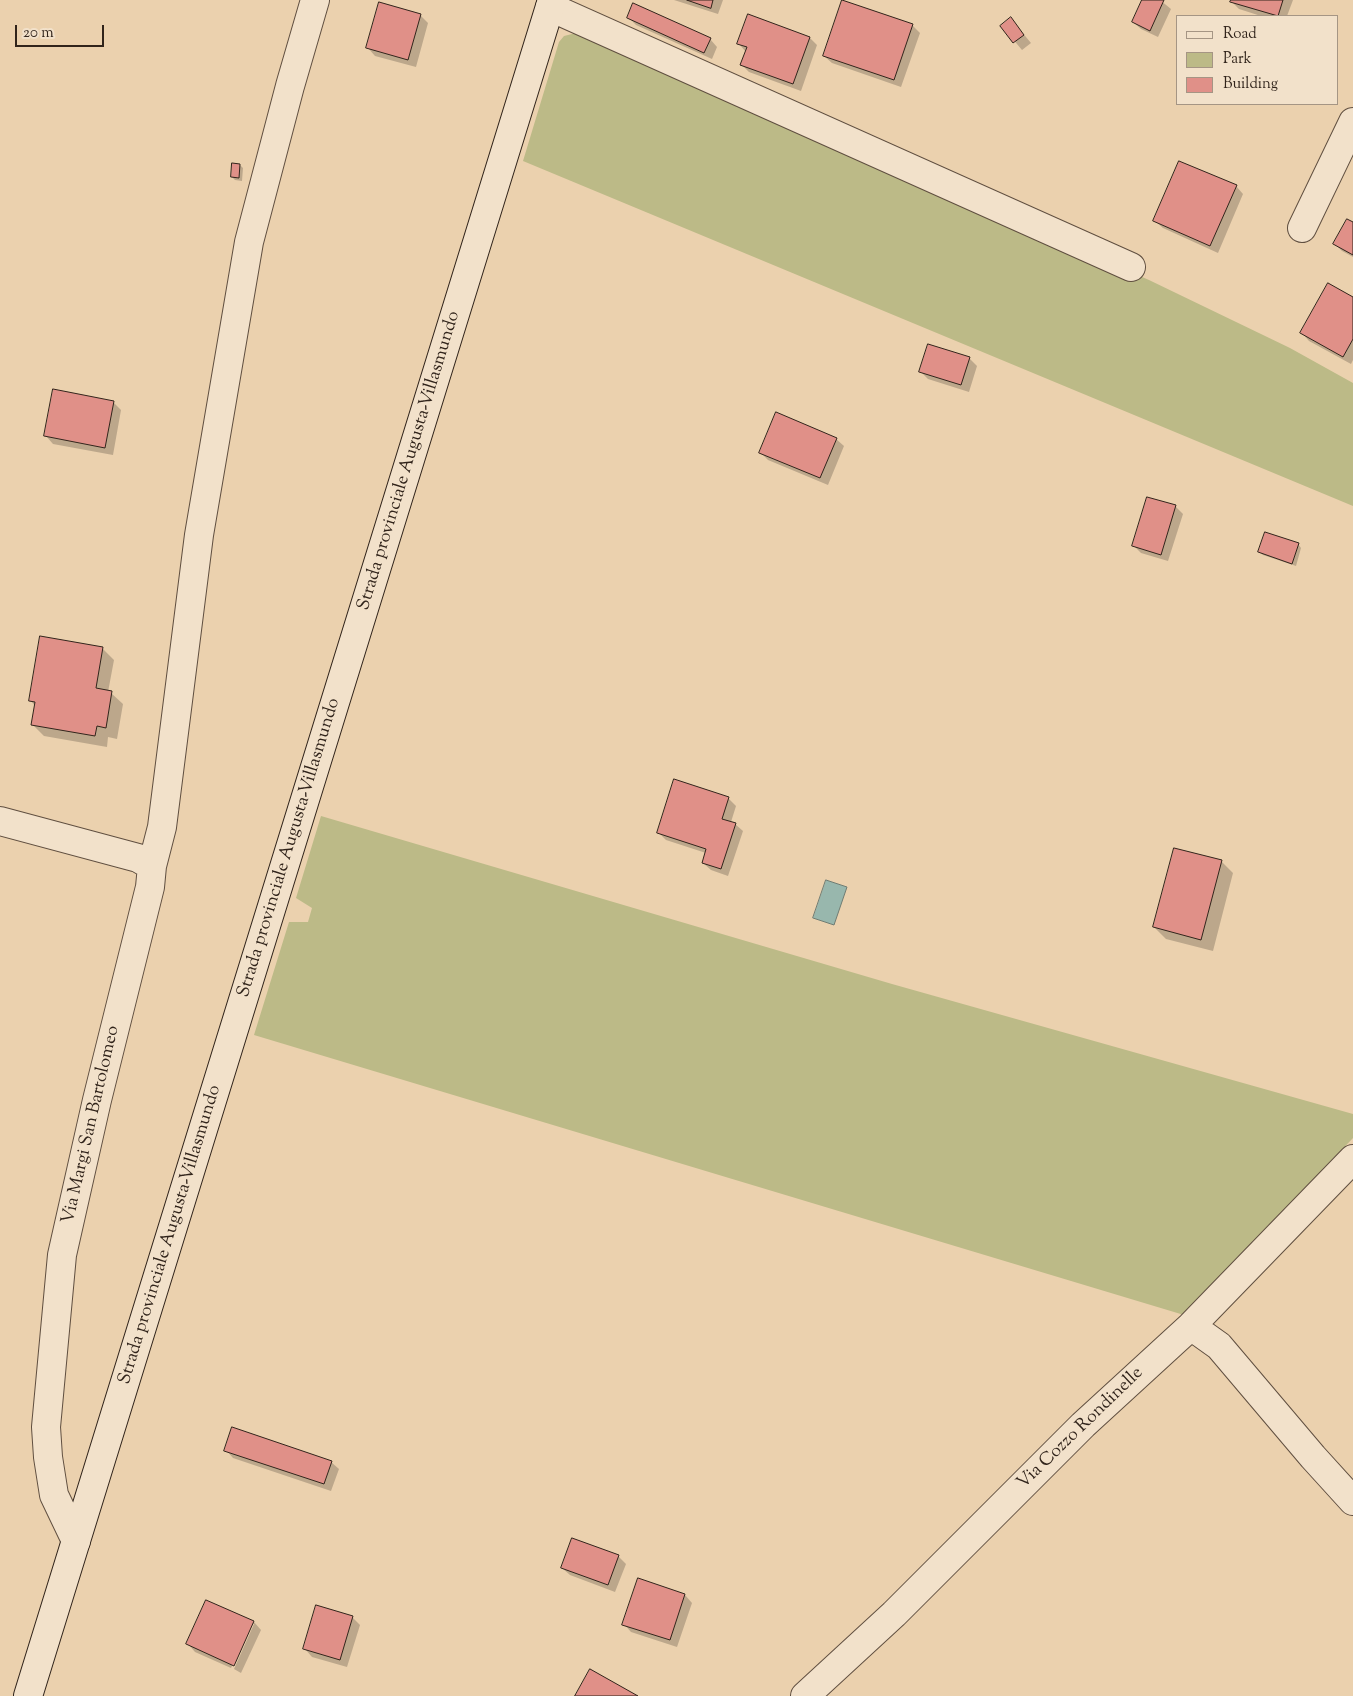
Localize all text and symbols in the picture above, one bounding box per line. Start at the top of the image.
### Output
scale bar [18,15,106,47]
legend [1176,15,1338,105]
text: 20 m [23,23,54,44]
text: Road [1223,24,1257,45]
text: Park [1223,49,1252,70]
text: Building [1223,74,1278,95]
street label: Strada provinciale Augusta-Villasmundo [354,309,466,613]
street label: Strada provinciale Augusta-Villasmundo [234,696,346,1000]
street label: Via Margi San Bartolomeo [59,1024,125,1226]
street label: Strada provinciale Augusta-Villasmundo [115,1083,227,1387]
street label: Via Cozzo Rondinelle [1013,1363,1149,1495]

